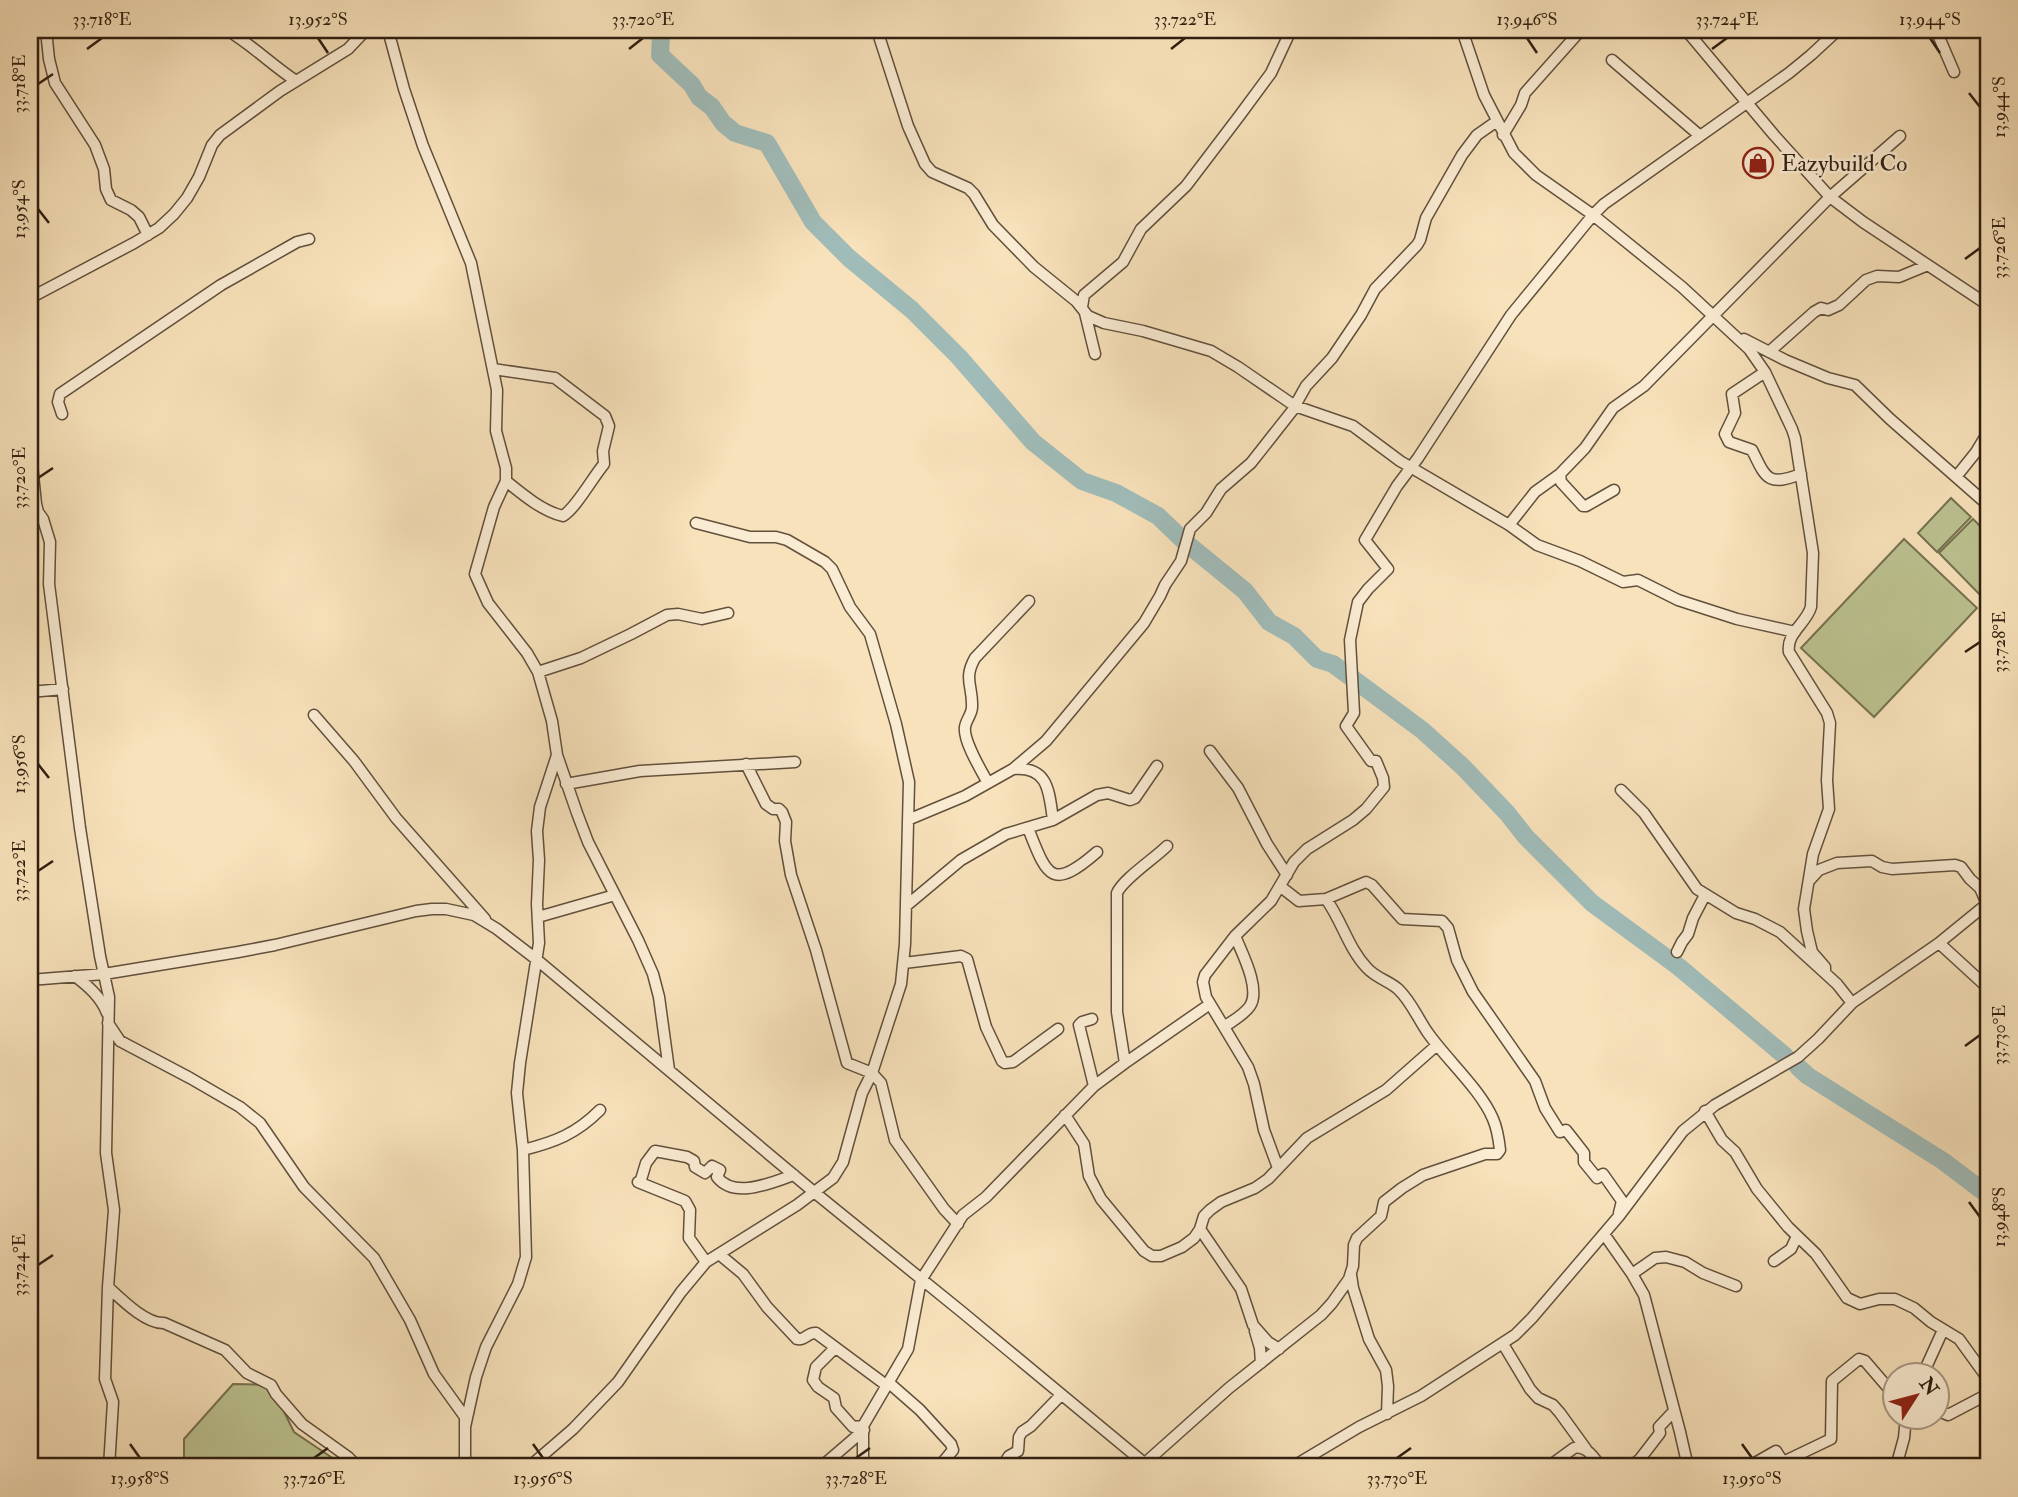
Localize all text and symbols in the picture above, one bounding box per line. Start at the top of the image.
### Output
text: 33.718°E [72,8,132,31]
text: 13.952°S [288,8,348,31]
text: 33.720°E [612,8,674,31]
text: 33.722°E [1154,8,1216,31]
text: 13.946°S [1496,8,1558,31]
text: 33.724°E [1695,8,1759,31]
text: 13.944°S [1899,8,1961,31]
text: 33.718°E [8,54,31,114]
text: 13.944°S [1988,76,2011,138]
shop icon: Eazybuild Co [1741,146,1775,180]
place label: Eazybuild Co [1781,149,1907,178]
text: 13.954°S [8,179,31,239]
text: 33.726°E [1988,217,2011,279]
text: 33.720°E [8,447,31,509]
text: 33.728°E [1988,611,2011,673]
text: 13.956°S [8,734,31,794]
text: 33.722°E [8,840,31,902]
text: 33.730°E [1988,1005,2011,1065]
text: 13.948°S [1988,1187,2011,1247]
text: 33.724°E [8,1233,31,1297]
north arrow [1882,1360,1952,1430]
text: N [1914,1372,1944,1401]
text: 13.958°S [111,1467,169,1490]
text: 33.726°E [283,1467,345,1490]
text: 13.956°S [513,1467,573,1490]
text: 33.728°E [825,1467,887,1490]
text: 33.730°E [1367,1467,1427,1490]
text: 13.950°S [1722,1467,1782,1490]

